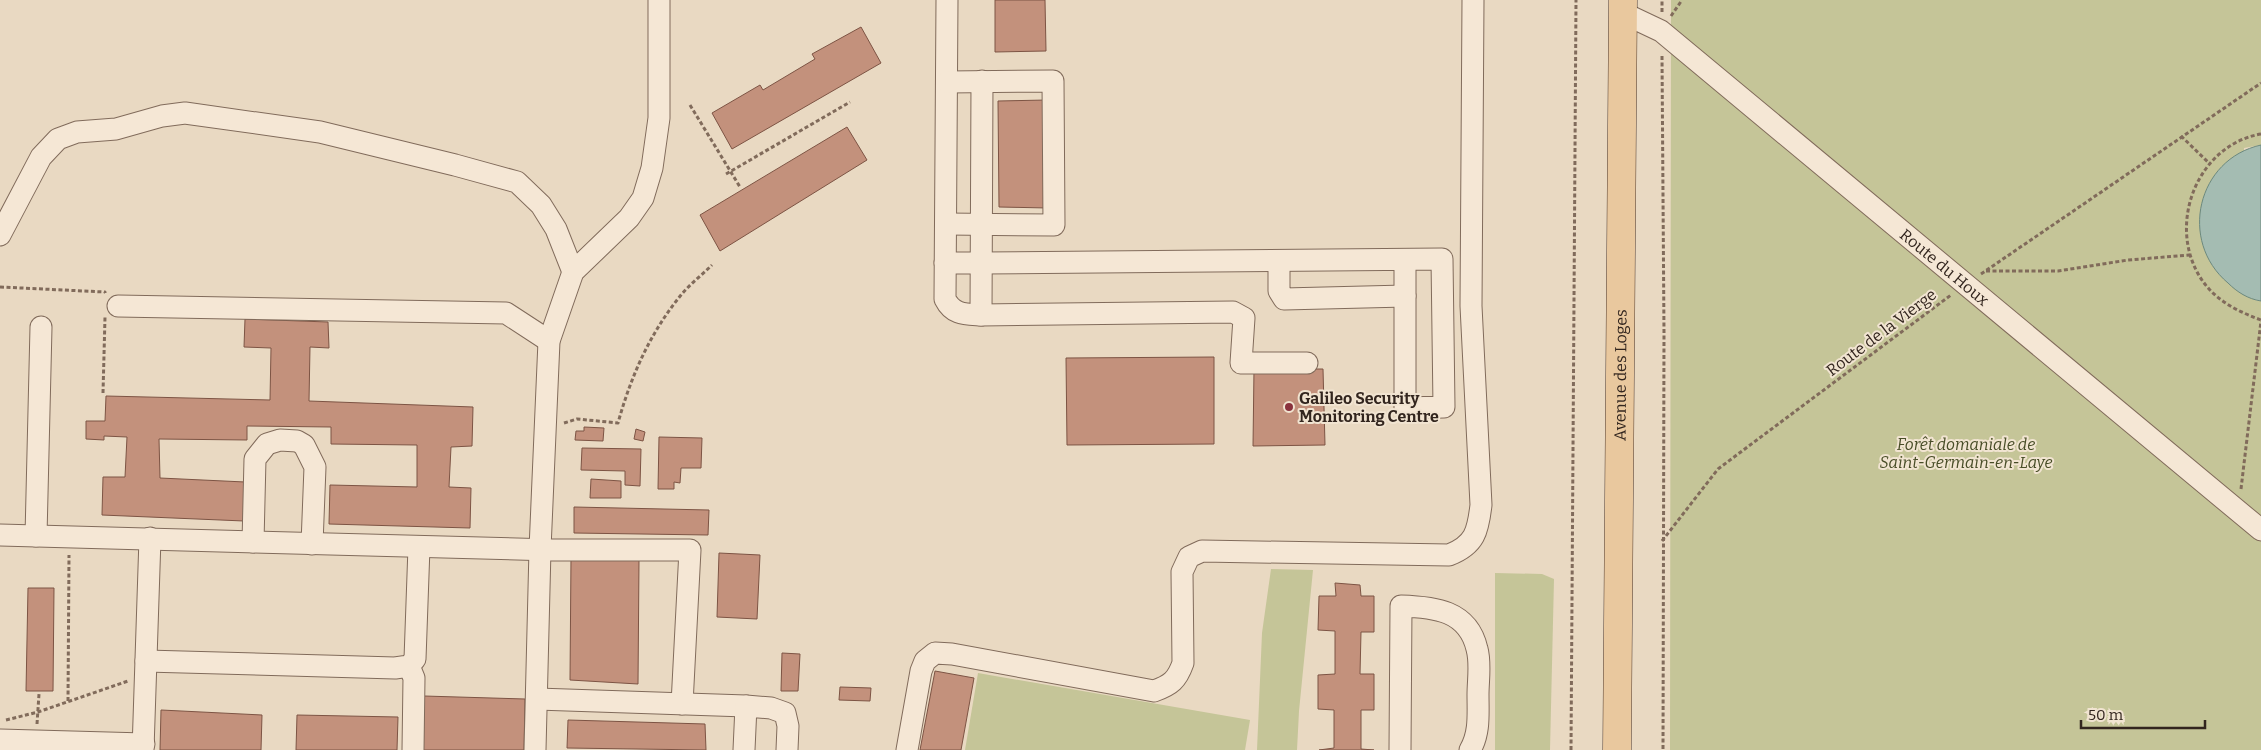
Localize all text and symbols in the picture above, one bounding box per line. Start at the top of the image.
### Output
street label: Route du Houx [1896,225,1993,310]
street label: Route de la Vierge [1823,285,1940,380]
street label: Avenue des Loges [1610,309,1631,441]
place label: Galileo Security Monitoring Centre [1299,389,1439,426]
marker: Galileo Security Monitoring Centre [1283,401,1295,413]
park label: Forêt domaniale de Saint-Germain-en-Laye [1880,435,2052,472]
scale bar [2081,698,2205,730]
text: 50 m [2088,706,2124,724]

